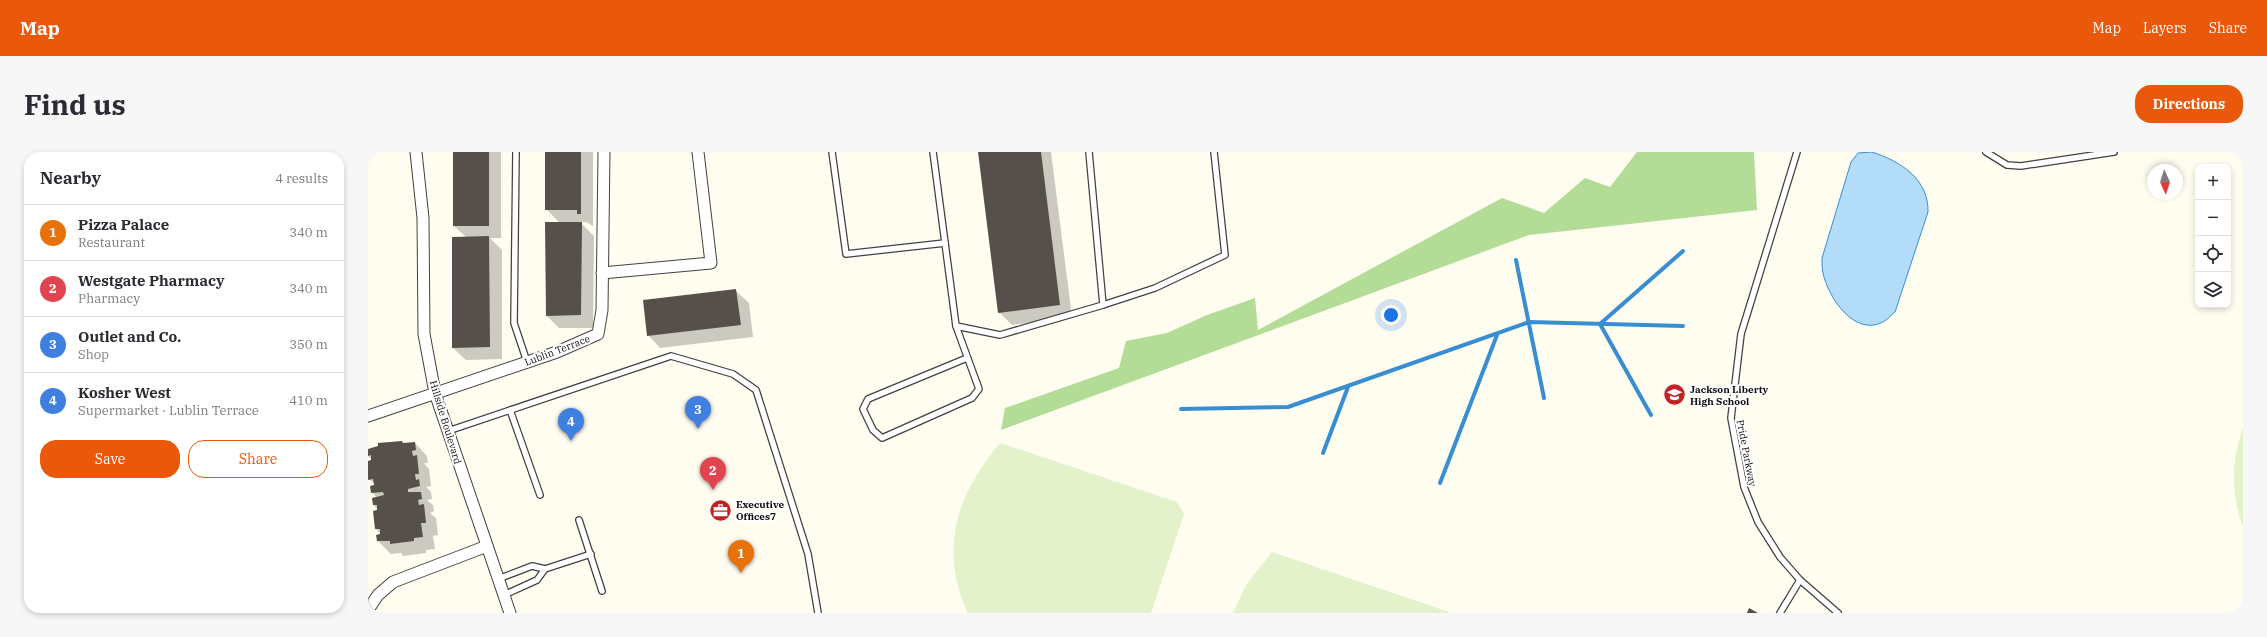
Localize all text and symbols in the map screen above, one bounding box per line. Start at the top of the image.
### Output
text: Map [20,16,60,40]
text: Map [2093,19,2121,37]
text: Layers [2143,19,2187,37]
text: Share [2209,19,2247,37]
button: Directions [2135,85,2243,123]
text: Find us [24,86,126,123]
north arrow [2147,164,2183,200]
map controls [2195,164,2231,308]
button: + [2195,164,2231,200]
text: Nearby [40,167,101,189]
text: 4 results [275,170,328,187]
button: − [2195,200,2231,236]
text: Pizza Palace [78,215,169,234]
text: 1 [49,224,57,241]
text: 340 m [289,224,328,241]
text: Restaurant [78,234,145,251]
button: locate [2195,236,2231,272]
text: Westgate Pharmacy [78,271,225,290]
button: layers [2195,272,2231,308]
text: 2 [49,280,57,297]
text: 340 m [289,280,328,297]
text: Pharmacy [78,290,140,307]
your location [1381,305,1401,325]
text: Outlet and Co. [78,327,181,346]
street label: Lublin Terrace [523,332,592,369]
text: 3 [49,336,57,353]
text: 350 m [289,336,328,353]
text: Shop [78,346,109,363]
street label: Hillside Boulevard [427,379,464,466]
school or university icon: Jackson Liberty High School [1661,382,1687,408]
text: Kosher West [78,383,171,402]
place label: Jackson Liberty High School [1690,383,1768,408]
text: 4 [49,392,57,409]
text: 410 m [289,392,328,409]
pin: 3 [685,396,711,429]
text: Supermarket · Lublin Terrace [78,402,259,419]
pin: 4 [558,408,584,441]
street label: Pride Parkway [1734,419,1759,488]
button: Save [40,440,180,478]
button: Share [188,440,328,478]
pin: 2 [700,457,726,490]
office icon: Executive Offices7 [708,497,734,523]
place label: Executive Offices7 [736,498,784,523]
pin: 1 [728,540,754,573]

